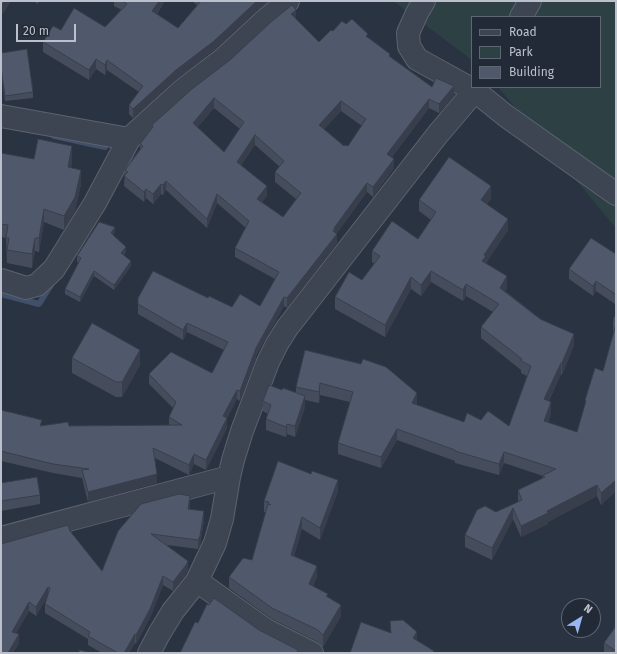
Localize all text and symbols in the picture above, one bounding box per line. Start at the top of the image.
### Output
scale bar [18,16,78,42]
legend [471,16,601,88]
text: 20 m [23,24,49,38]
text: Road [509,25,537,39]
text: Park [509,45,533,59]
text: Building [509,65,554,79]
north arrow [561,598,601,638]
text: N [581,601,595,616]

